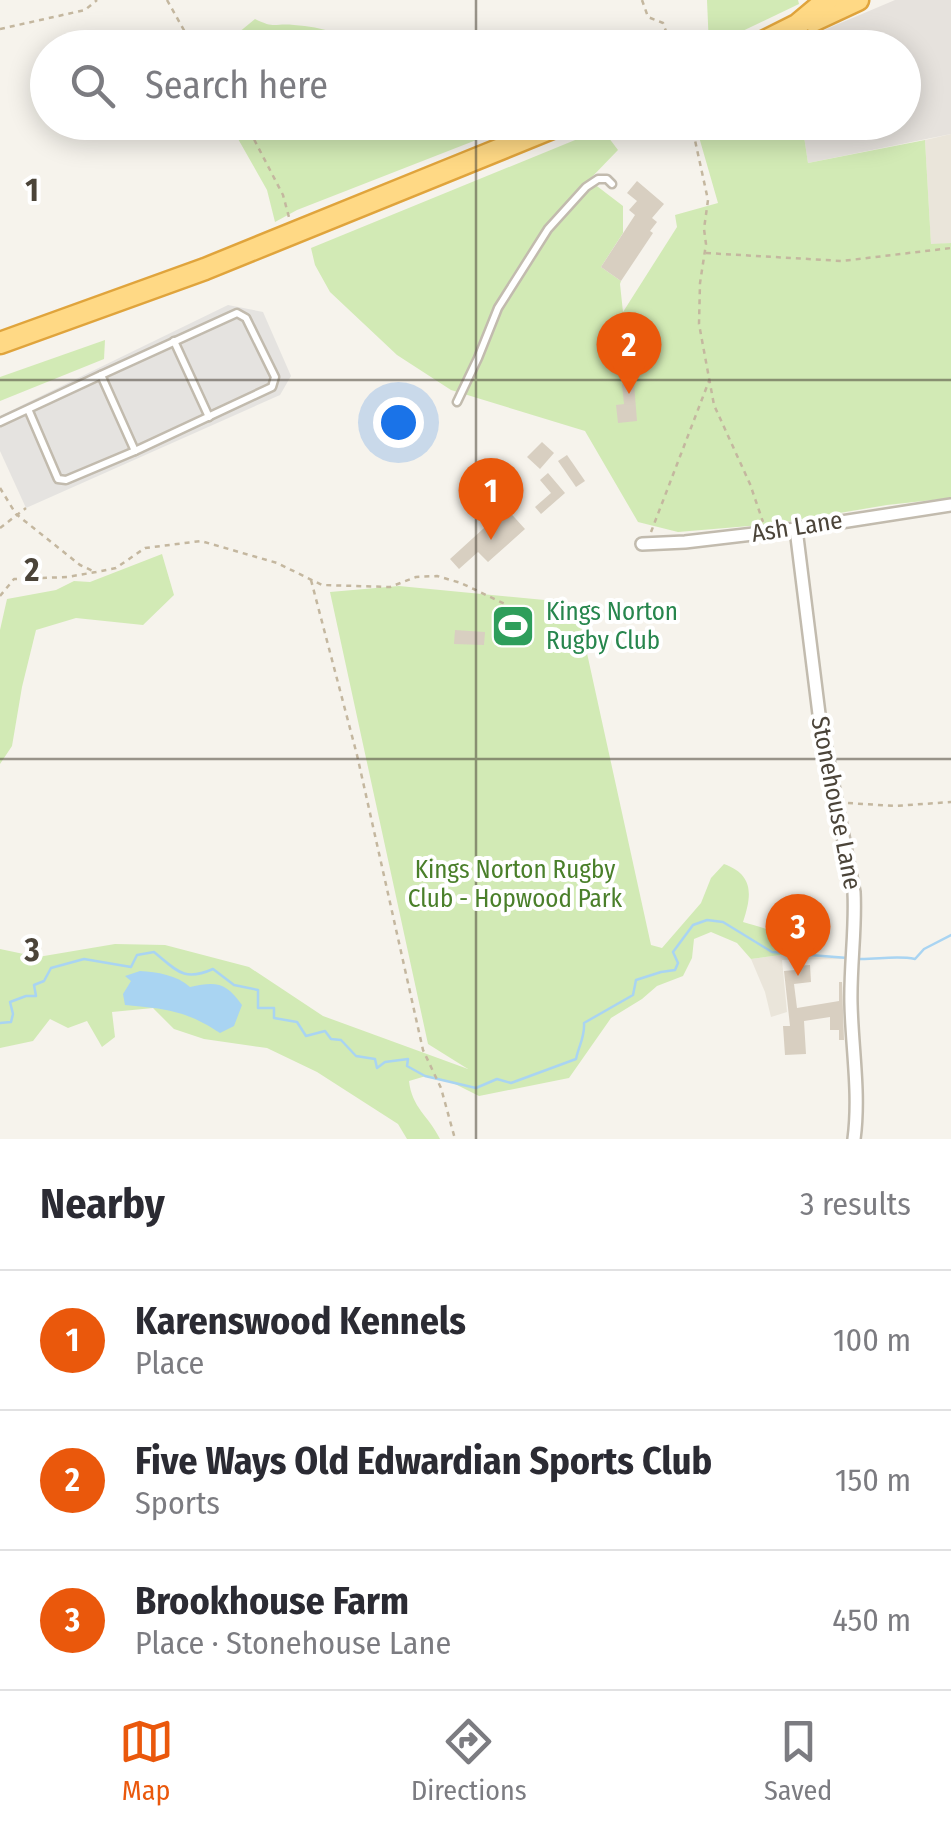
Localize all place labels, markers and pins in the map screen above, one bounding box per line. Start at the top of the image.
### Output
pin: 2 [596,312,662,394]
pin: 1 [458,458,524,540]
place label: Kings Norton Rugby Club [546,597,678,656]
sports icon: Kings Norton Rugby Club [490,603,536,649]
pin: 3 [766,894,830,976]

